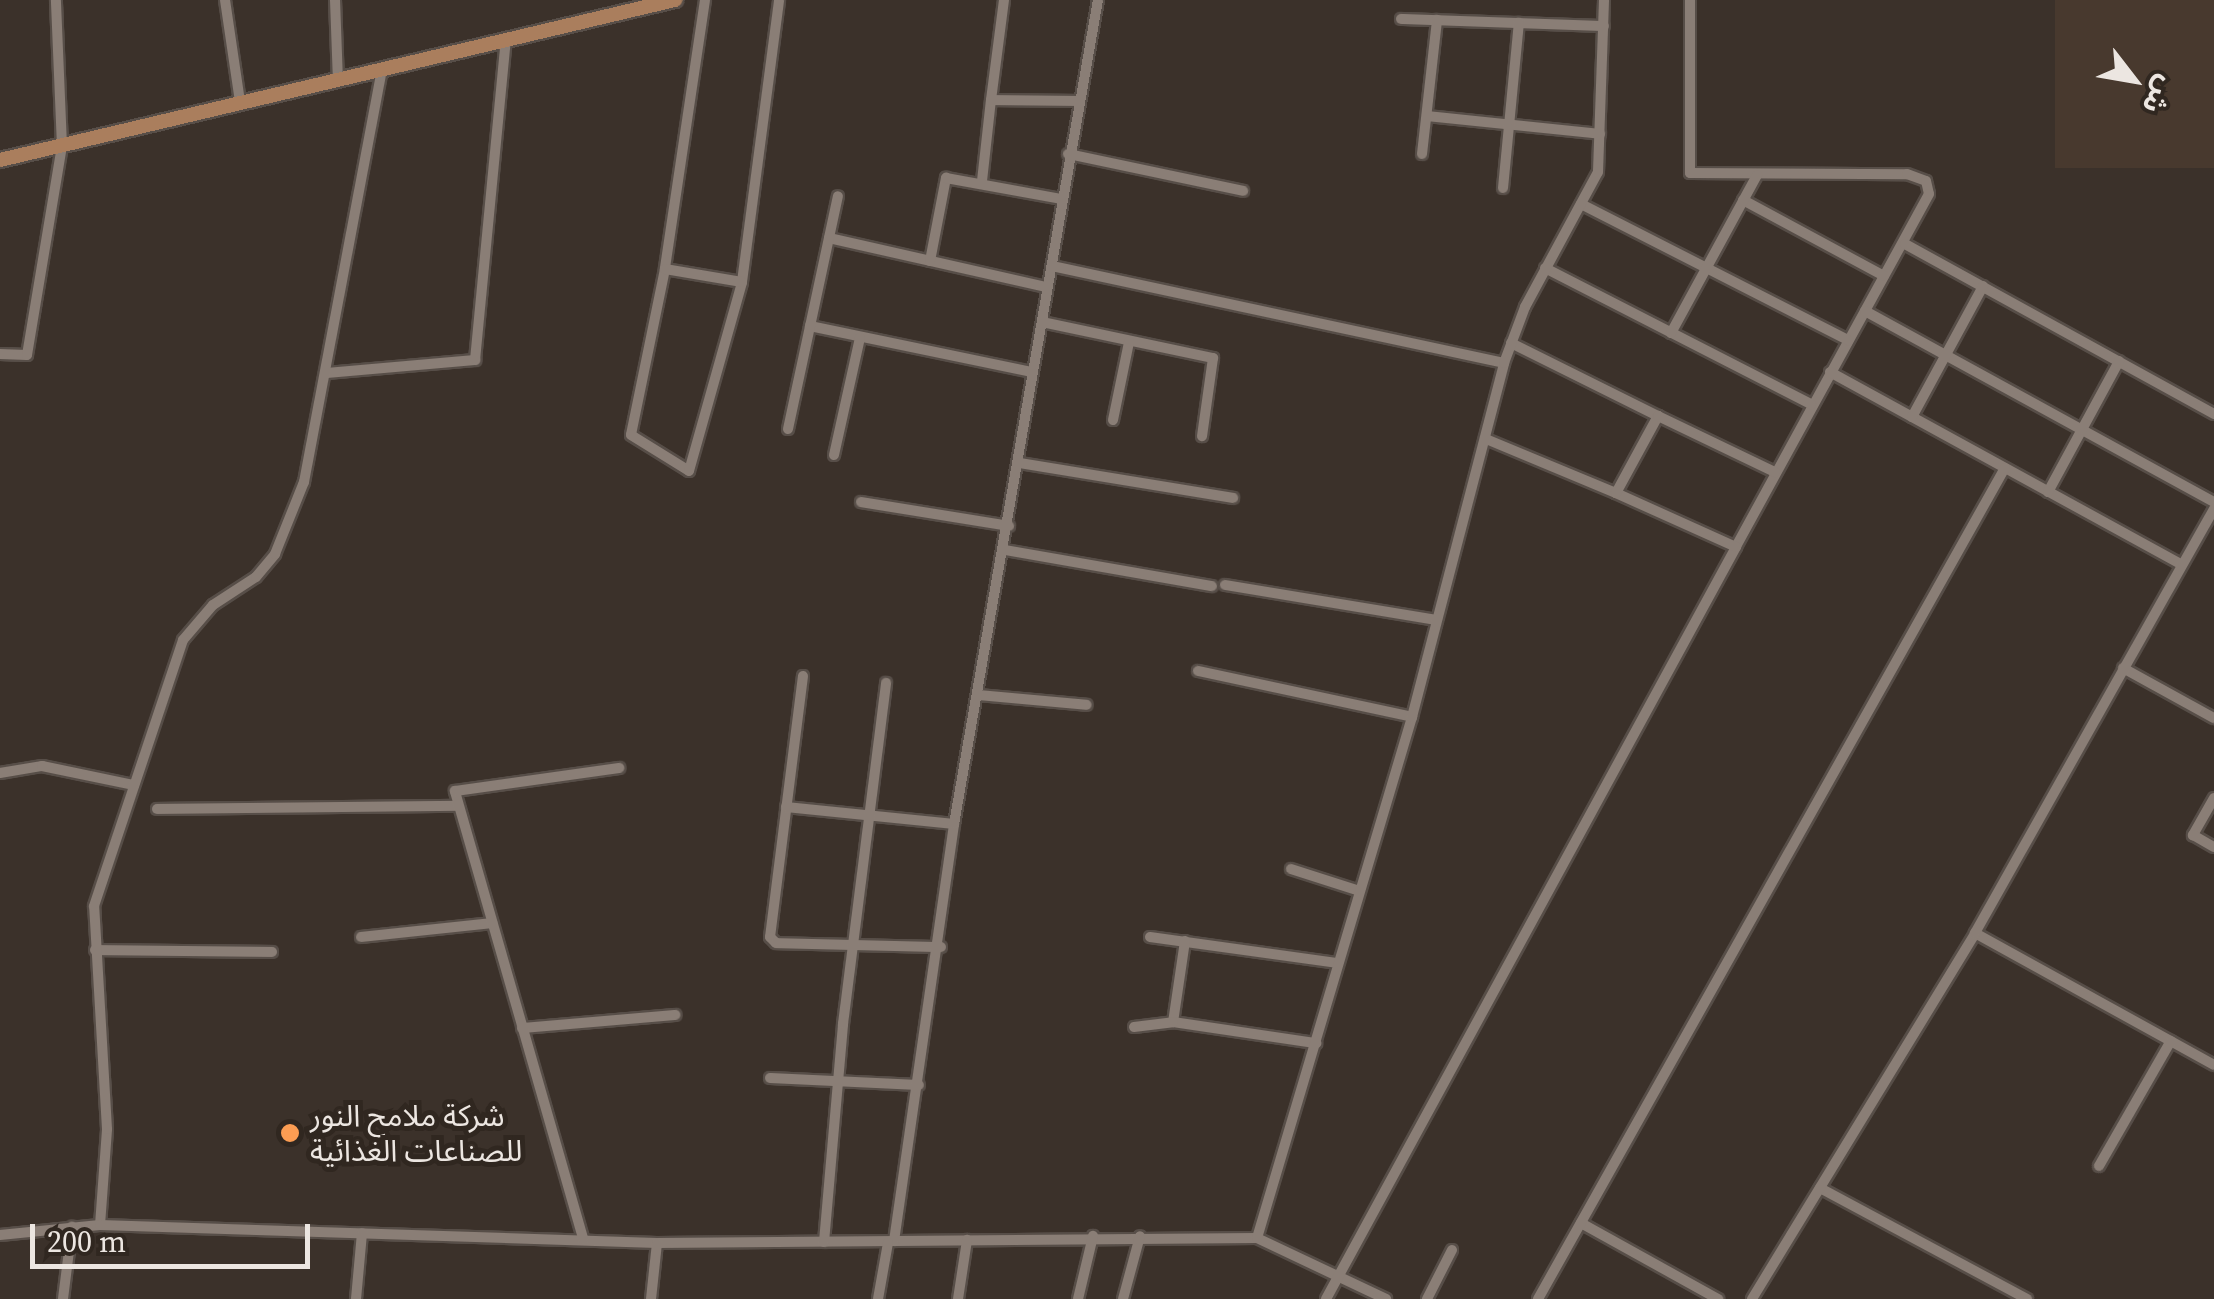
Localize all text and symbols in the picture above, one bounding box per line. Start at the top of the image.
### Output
north arrow [2084,30,2184,130]
text: ش [2134,69,2186,122]
place label: شركة ملامح النور للصناعات الغذائية [310,1098,522,1168]
marker: شركة ملامح النور للصناعات الغذائية [279,1122,301,1144]
scale bar [35,1204,315,1266]
text: 200 m [47,1221,126,1262]

